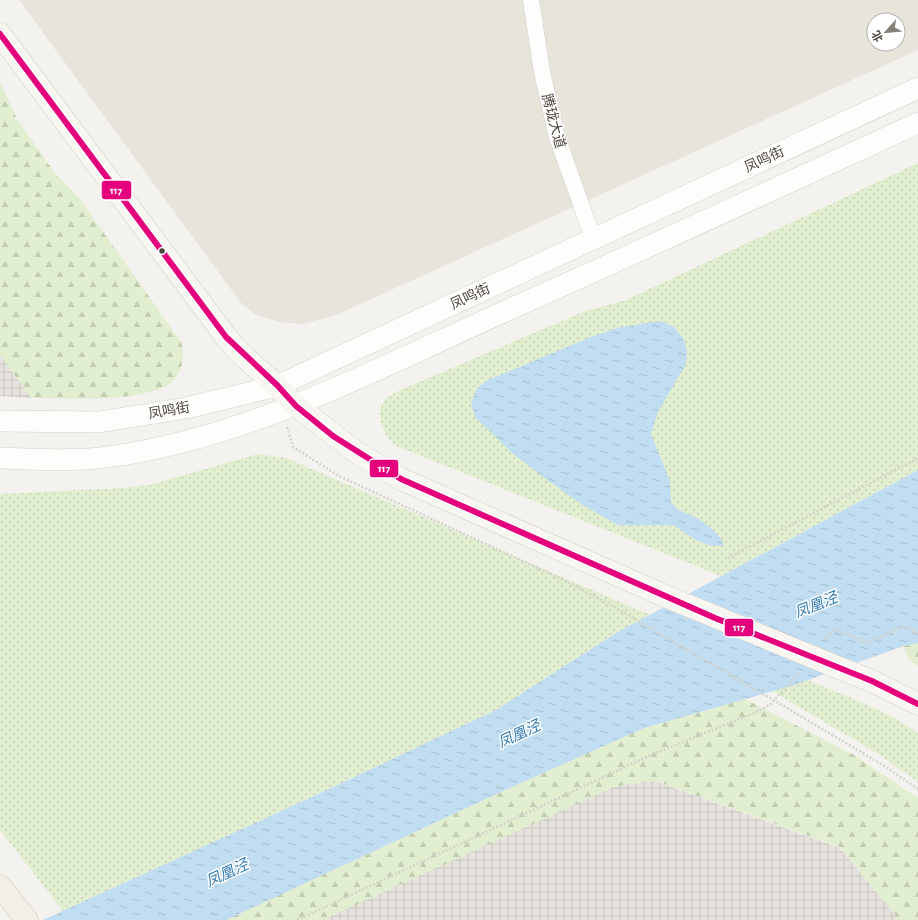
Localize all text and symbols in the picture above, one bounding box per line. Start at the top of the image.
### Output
north arrow [866,12,906,52]
text: 北 [870,29,885,44]
street label: 腾珑大道 [539,92,568,150]
street label: 凤鸣街 [742,143,786,175]
line badge: 117 [101,180,132,200]
text: 117 [110,185,123,196]
unlabelled marker [157,246,167,256]
street label: 凤鸣街 [448,280,492,312]
street label: 凤鸣街 [147,398,191,422]
line badge: 117 [369,459,399,478]
text: 117 [378,463,391,474]
water label: 凤凰泾 [792,588,842,621]
line badge: 117 [724,618,754,637]
text: 117 [733,622,746,633]
water label: 凤凰泾 [495,716,545,751]
water label: 凤凰泾 [203,855,253,890]

